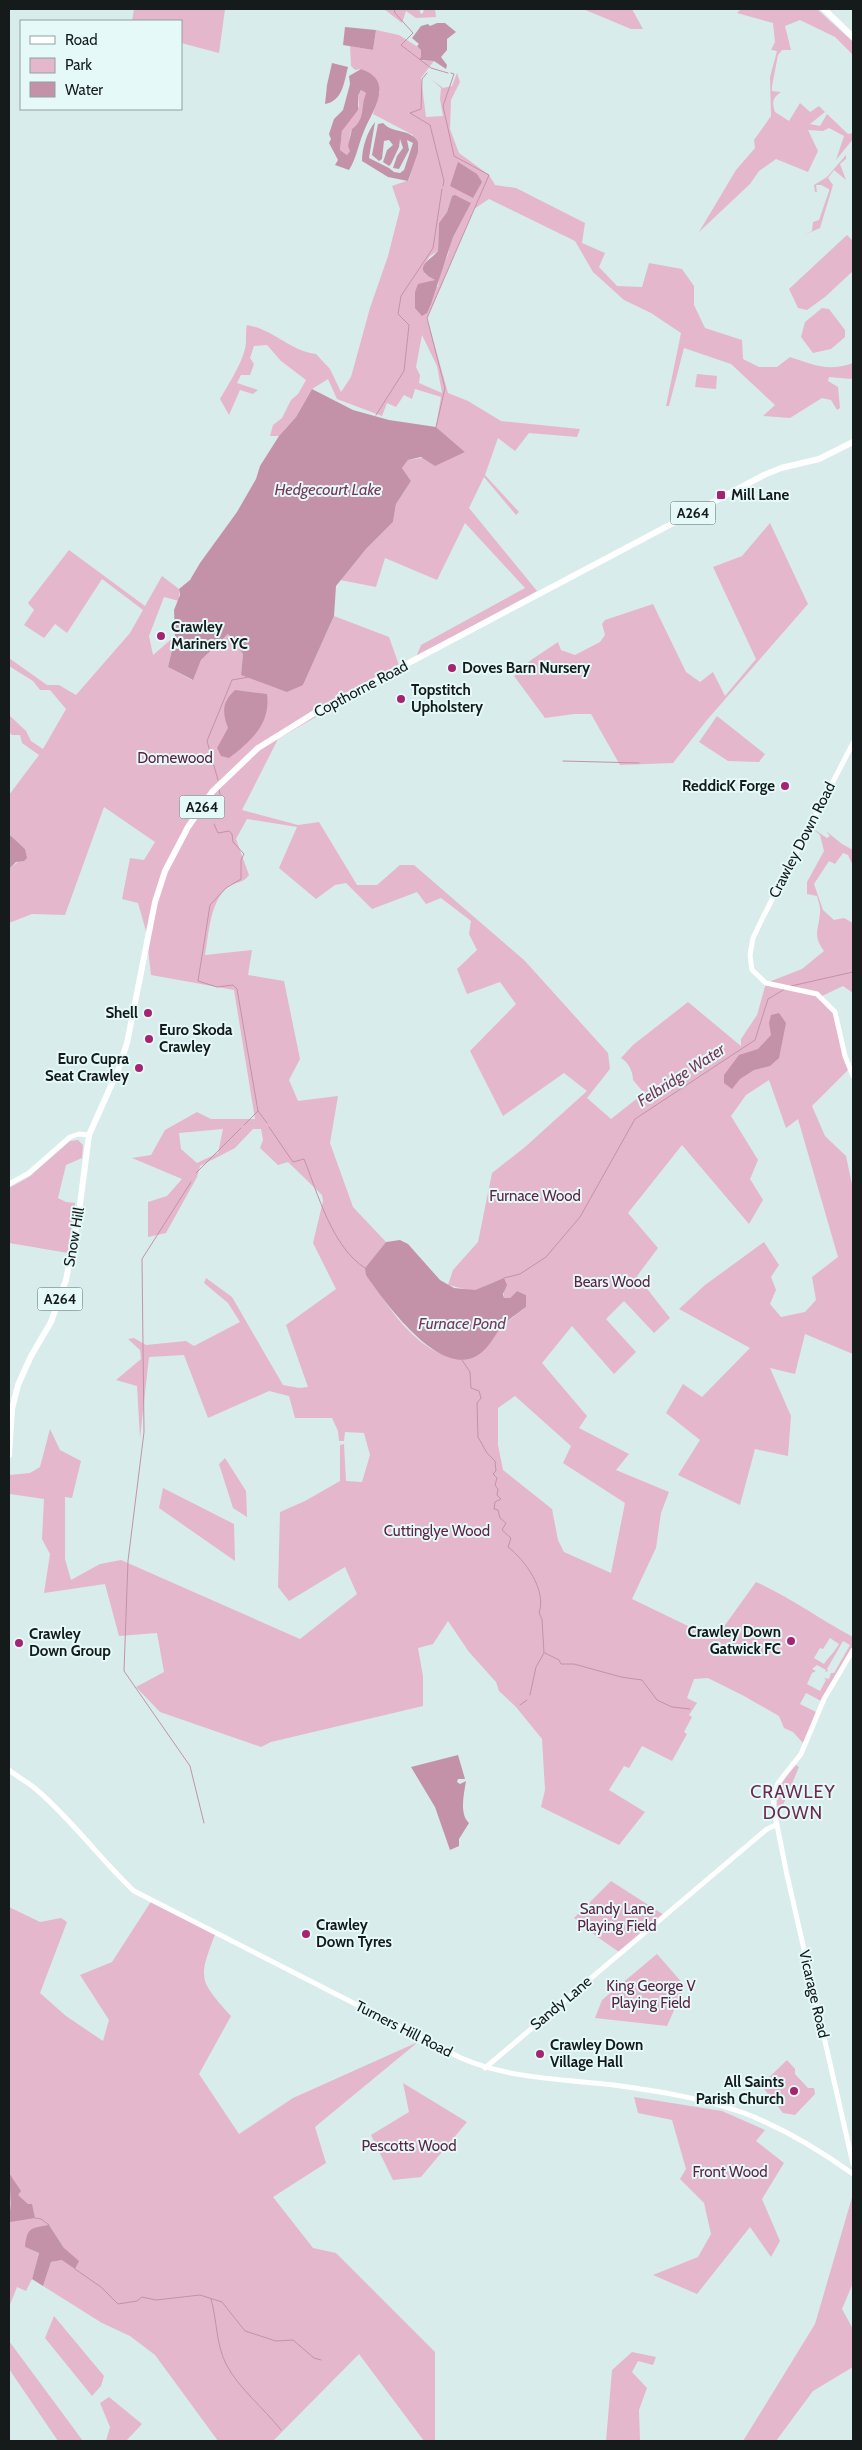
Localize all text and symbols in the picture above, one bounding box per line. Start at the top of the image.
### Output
legend [20,20,182,110]
text: Road [65,31,98,49]
text: Park [65,56,92,74]
text: Water [65,81,103,99]
water label: Hedgecourt Lake [275,480,381,499]
place label: Mill Lane [731,486,789,504]
marker: Mill Lane [715,489,727,501]
road number: A264 [670,502,716,524]
place label: Crawley Mariners YC [171,618,248,653]
marker: Crawley Mariners YC [155,630,167,642]
street label: Copthorne Road [311,657,411,721]
place label: Doves Barn Nursery [462,659,591,677]
marker: Doves Barn Nursery [446,662,458,674]
place label: Topstitch Upholstery [411,681,484,716]
marker: Topstitch Upholstery [395,693,407,705]
park label: Domewood [137,749,213,767]
place label: ReddicK Forge [682,777,775,795]
street label: Crawley Down Road [765,779,839,901]
marker: ReddicK Forge [779,780,791,792]
road number: A264 [180,796,224,819]
place label: Shell [106,1004,138,1022]
marker: Shell [142,1007,154,1019]
place label: Euro Skoda Crawley [159,1021,233,1056]
marker: Euro Skoda Crawley [143,1033,155,1045]
water label: Felbridge Water [634,1039,729,1110]
place label: Euro Cupra Seat Crawley [45,1050,130,1085]
marker: Euro Cupra Seat Crawley [133,1062,145,1074]
park label: Furnace Wood [489,1187,581,1205]
street label: Snow Hill [60,1205,88,1268]
park label: Bears Wood [574,1273,650,1291]
road number: A264 [38,1288,82,1310]
water label: Furnace Pond [418,1314,506,1333]
park label: Cuttinglye Wood [384,1522,490,1540]
place label: Crawley Down Gatwick FC [688,1623,781,1658]
place label: Crawley Down Group [29,1625,111,1660]
marker: Crawley Down Gatwick FC [785,1635,797,1647]
marker: Crawley Down Group [13,1637,25,1649]
district label: CRAWLEY DOWN [750,1781,836,1824]
park label: Sandy Lane Playing Field [577,1900,657,1935]
place label: Crawley Down Tyres [316,1916,392,1951]
marker: Crawley Down Tyres [300,1928,312,1940]
street label: Vicarage Road [795,1948,833,2040]
street label: Sandy Lane [527,1972,596,2034]
park label: King George V Playing Field [606,1977,697,2012]
street label: Turners Hill Road [353,1997,455,2061]
place label: Crawley Down Village Hall [550,2036,643,2071]
marker: Crawley Down Village Hall [534,2048,546,2060]
place label: All Saints Parish Church [696,2073,784,2108]
marker: All Saints Parish Church [788,2085,800,2097]
park label: Pescotts Wood [361,2137,457,2155]
park label: Front Wood [692,2163,768,2181]

